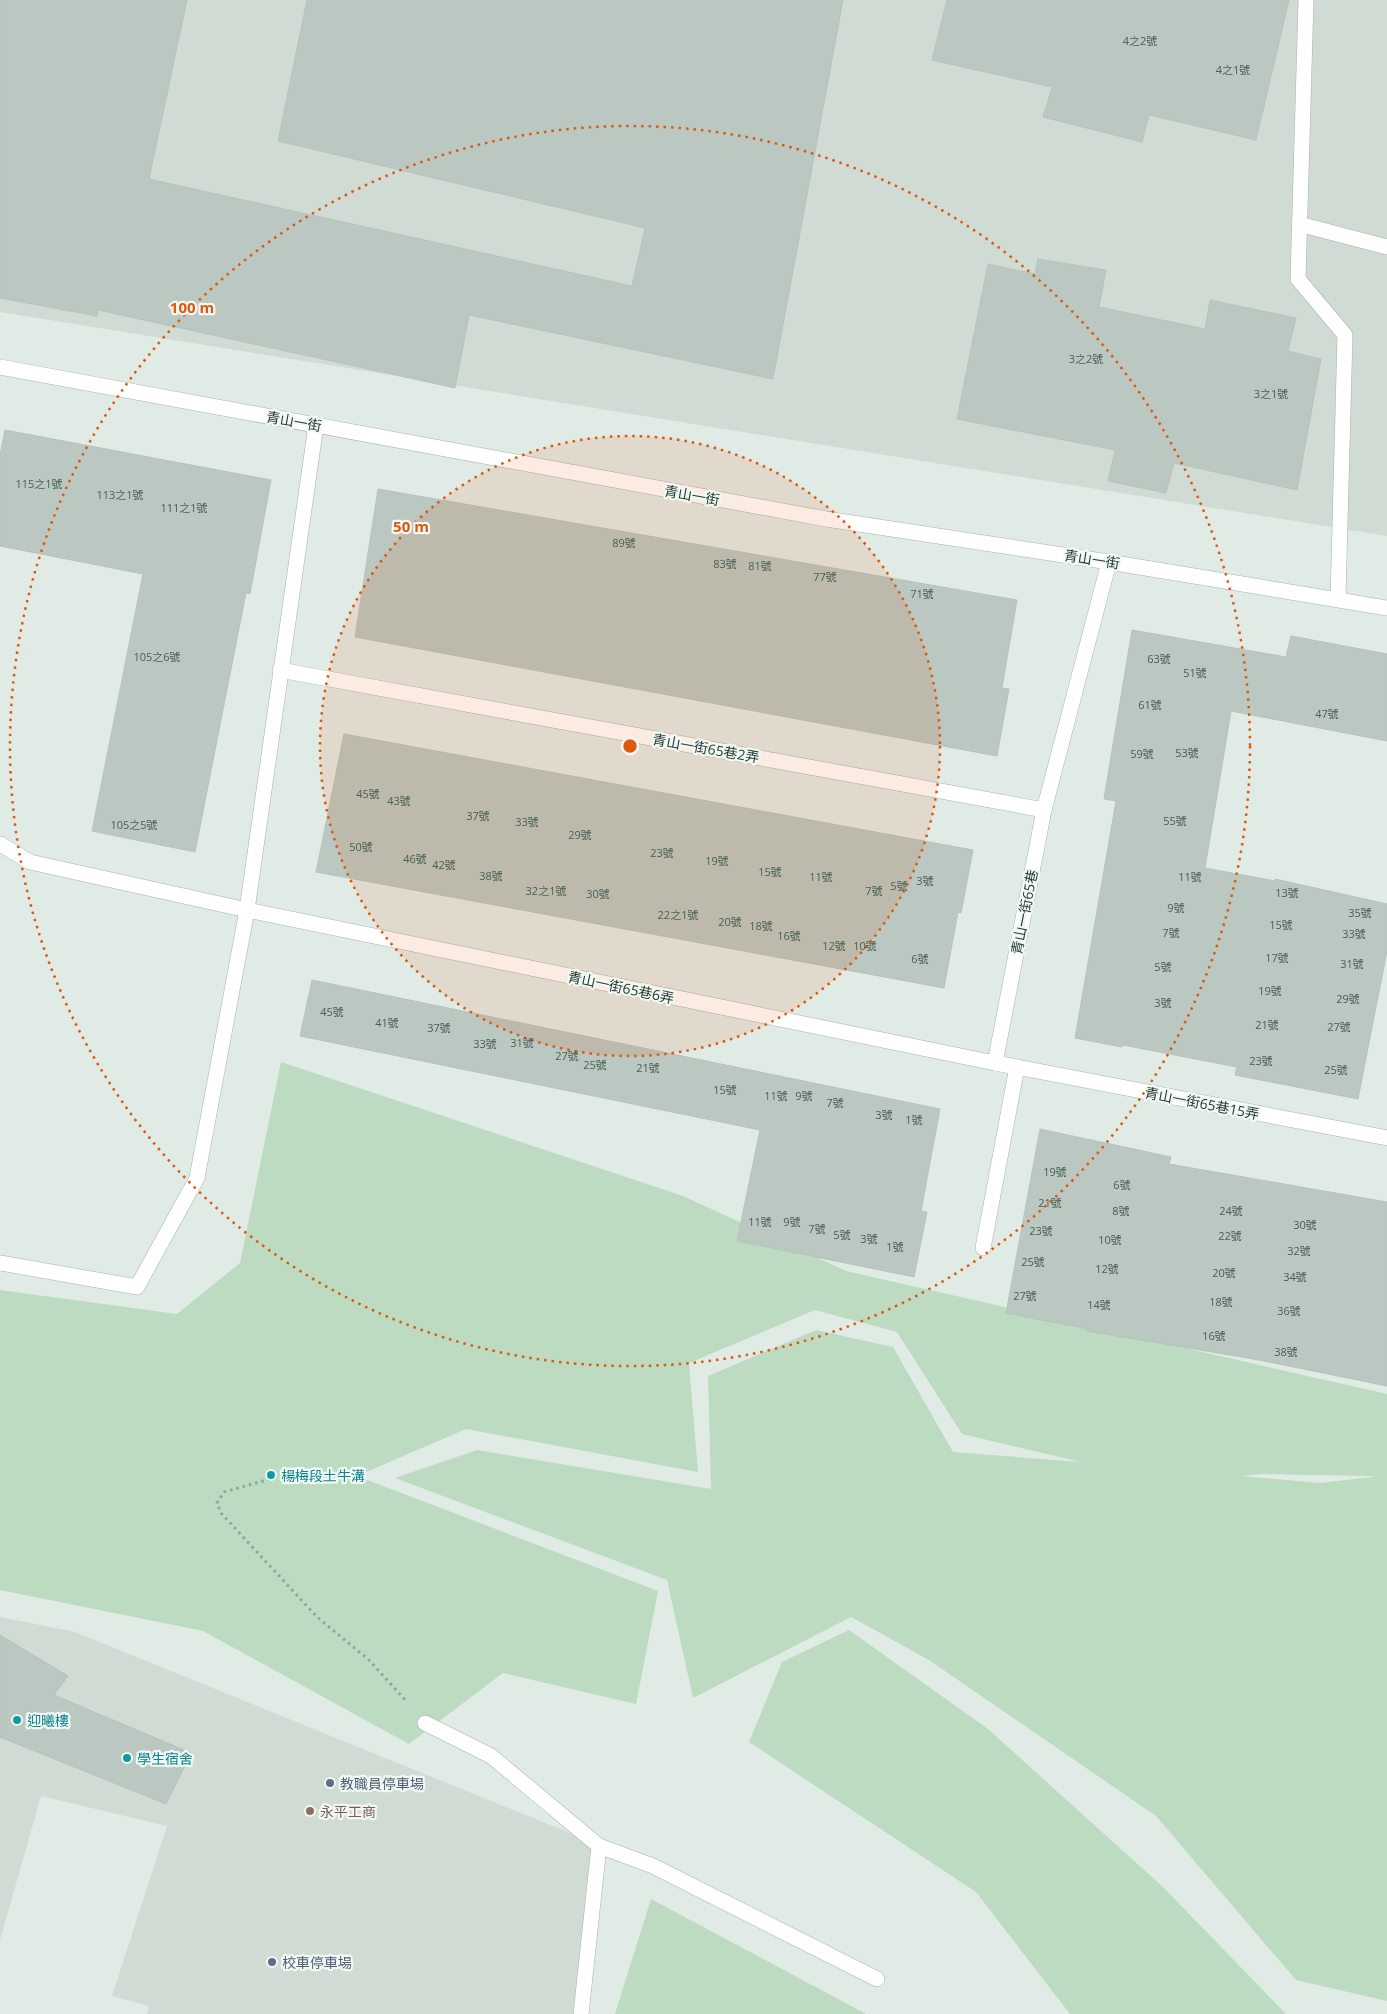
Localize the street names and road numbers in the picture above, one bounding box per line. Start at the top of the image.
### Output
street label: 青山一街 [265,407,323,435]
street label: 青山一街 [663,481,721,509]
street label: 青山一街 [1063,545,1121,573]
street label: 青山一街65巷2弄 [651,729,761,767]
street label: 青山一街65巷 [1006,868,1042,956]
street label: 青山一街65巷6弄 [566,966,676,1008]
street label: 青山一街65巷15弄 [1143,1083,1261,1123]

